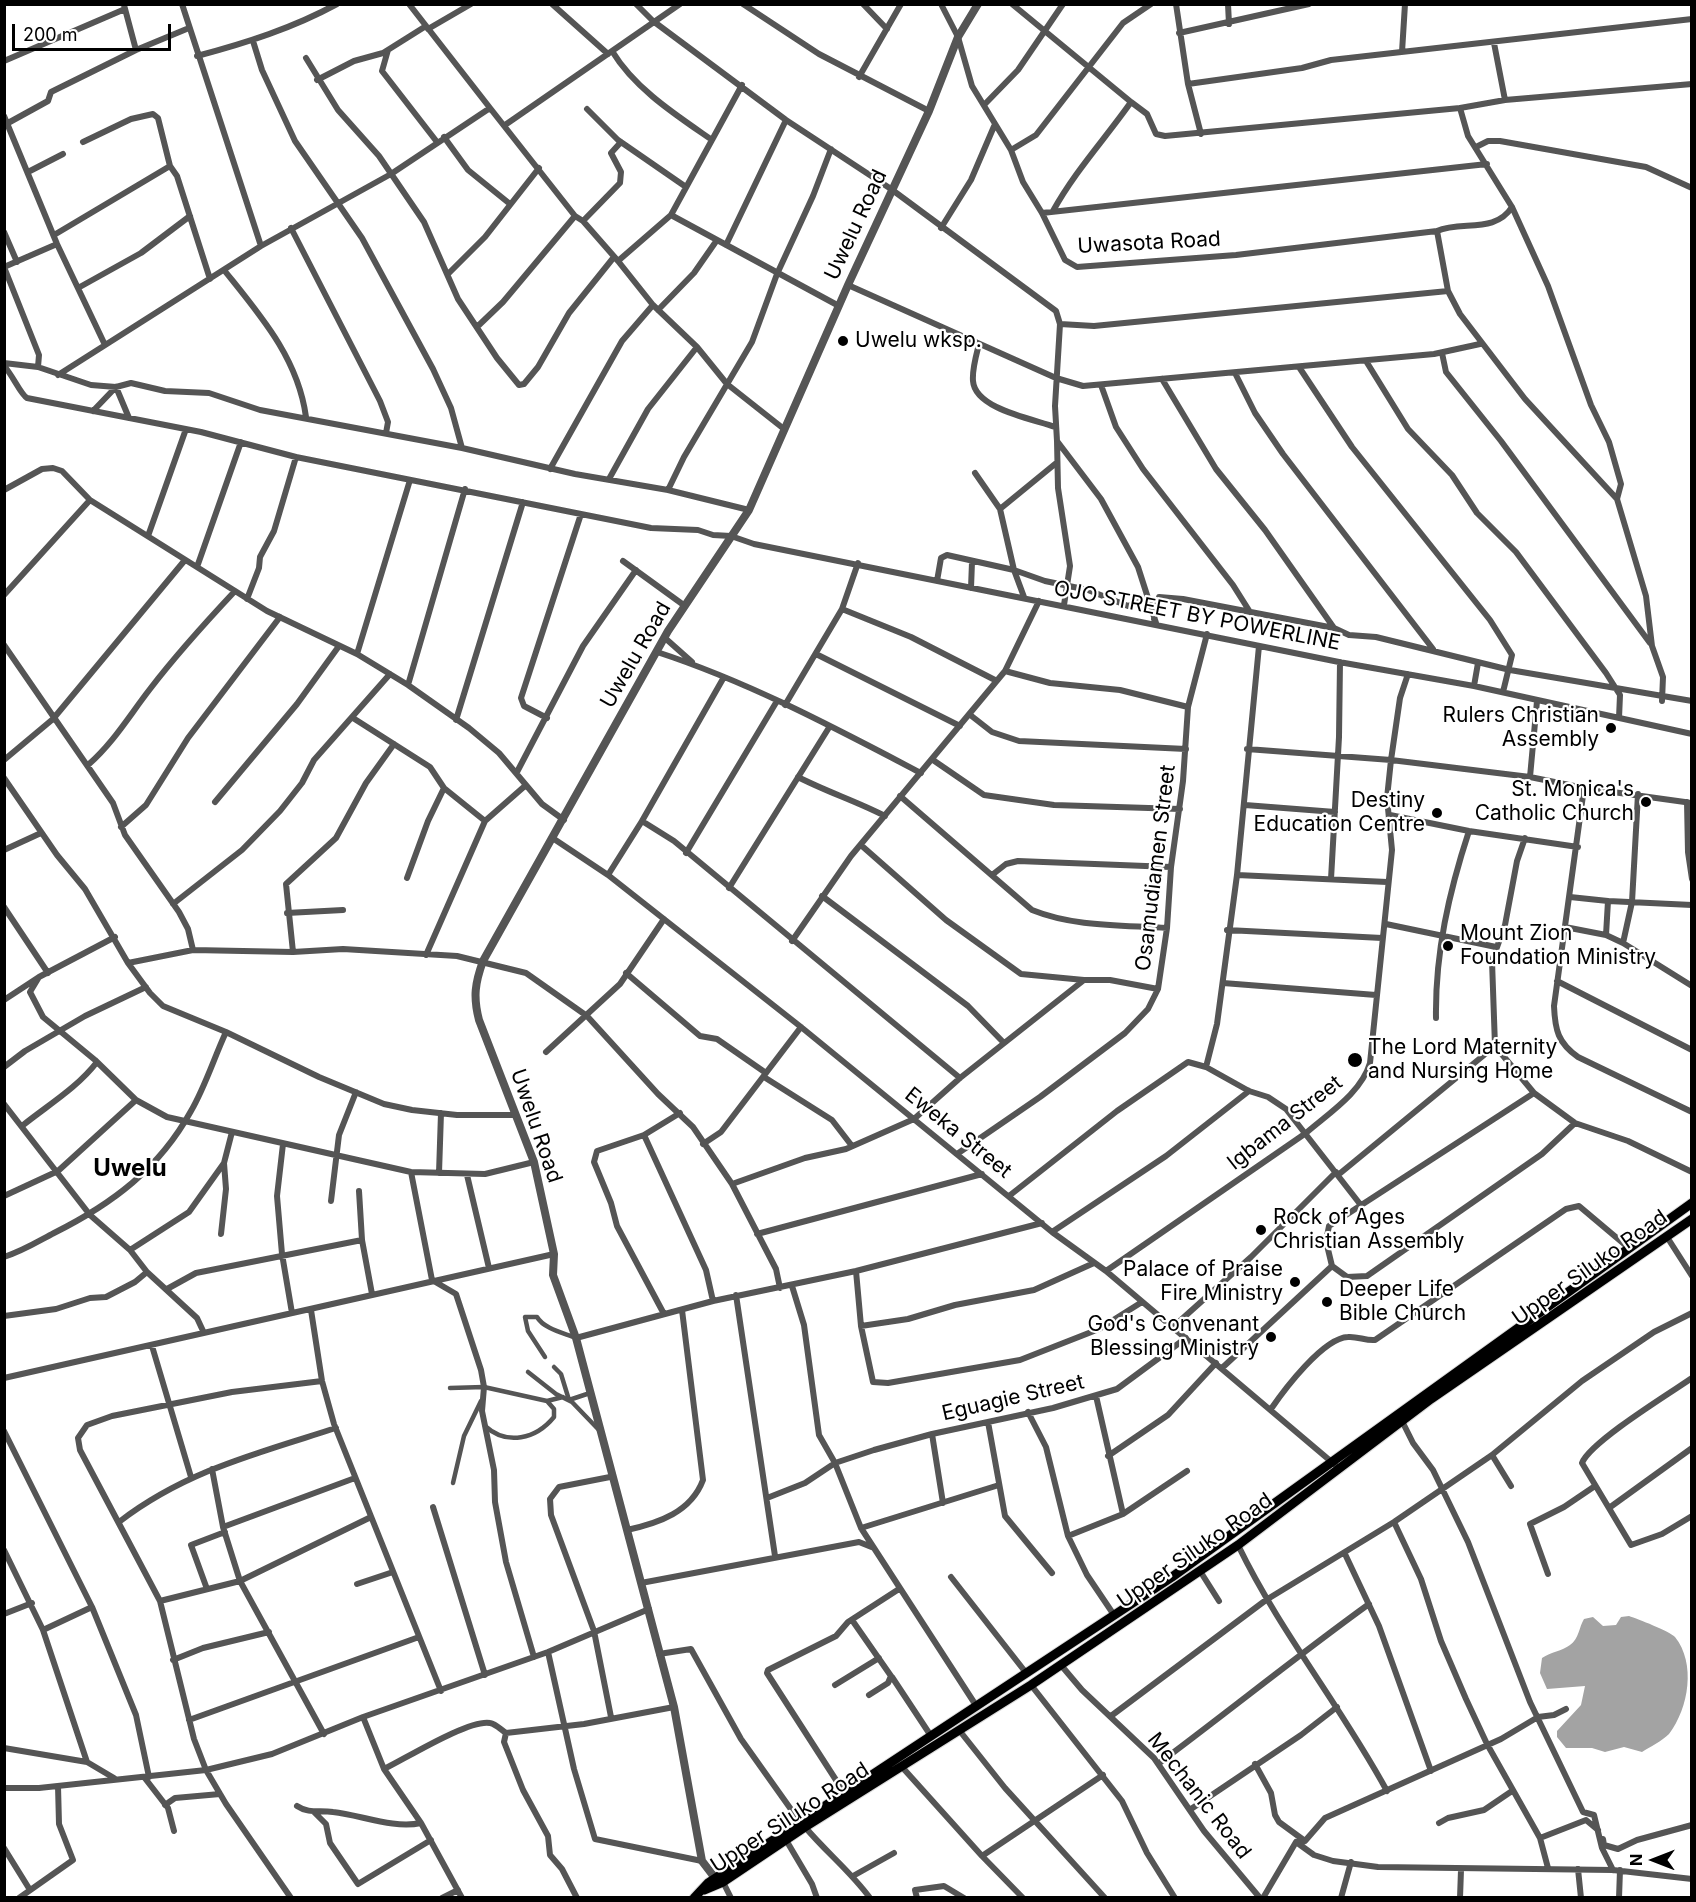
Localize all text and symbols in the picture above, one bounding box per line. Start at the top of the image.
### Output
scale bar [15,12,174,50]
text: 200 m [23,24,78,45]
street label: Uwelu Road [819,166,893,284]
street label: Uwasota Road [1077,227,1221,259]
place label: Uwelu wksp. [855,328,982,354]
marker: Uwelu wksp. [836,334,850,348]
street label: OJO STREET BY POWERLINE [1052,576,1342,656]
street label: Uwelu Road [595,597,677,713]
place label: Rulers Christian Assembly [1443,703,1599,753]
marker: Rulers Christian Assembly [1604,721,1618,735]
street label: Osamudiamen Street [1131,763,1181,973]
place label: St. Monica's Catholic Church [1475,777,1634,827]
place label: Destiny Education Centre [1254,788,1425,838]
marker: St. Monica's Catholic Church [1639,795,1653,809]
marker: Destiny Education Centre [1430,806,1444,820]
place label: Mount Zion Foundation Ministry [1460,921,1656,971]
marker: Mount Zion Foundation Ministry [1441,939,1455,953]
place label: The Lord Maternity and Nursing Home [1368,1035,1557,1085]
marker: The Lord Maternity and Nursing Home [1346,1051,1364,1069]
street label: Uwelu Road [505,1066,567,1186]
street label: Igbama Street [1223,1070,1347,1176]
street label: Eweka Street [899,1082,1017,1184]
district label: Uwelu [93,1155,167,1183]
place label: Rock of Ages Christian Assembly [1273,1205,1464,1255]
street label: Upper Siluko Road [1508,1205,1672,1331]
marker: Rock of Ages Christian Assembly [1254,1223,1268,1237]
place label: Palace of Praise Fire Ministry [1123,1257,1283,1307]
marker: Palace of Praise Fire Ministry [1288,1275,1302,1289]
place label: Deeper Life Bible Church [1339,1277,1466,1327]
marker: Deeper Life Bible Church [1320,1295,1334,1309]
place label: God's Convenant Blessing Ministry [1087,1312,1259,1362]
marker: God's Convenant Blessing Ministry [1264,1330,1278,1344]
street label: Eguagie Street [939,1369,1087,1427]
street label: Upper Siluko Road [1113,1488,1277,1614]
street label: Mechanic Road [1142,1728,1256,1864]
street label: Upper Siluko Road [706,1757,874,1879]
north arrow [1624,1830,1684,1890]
text: N [1626,1854,1646,1866]

